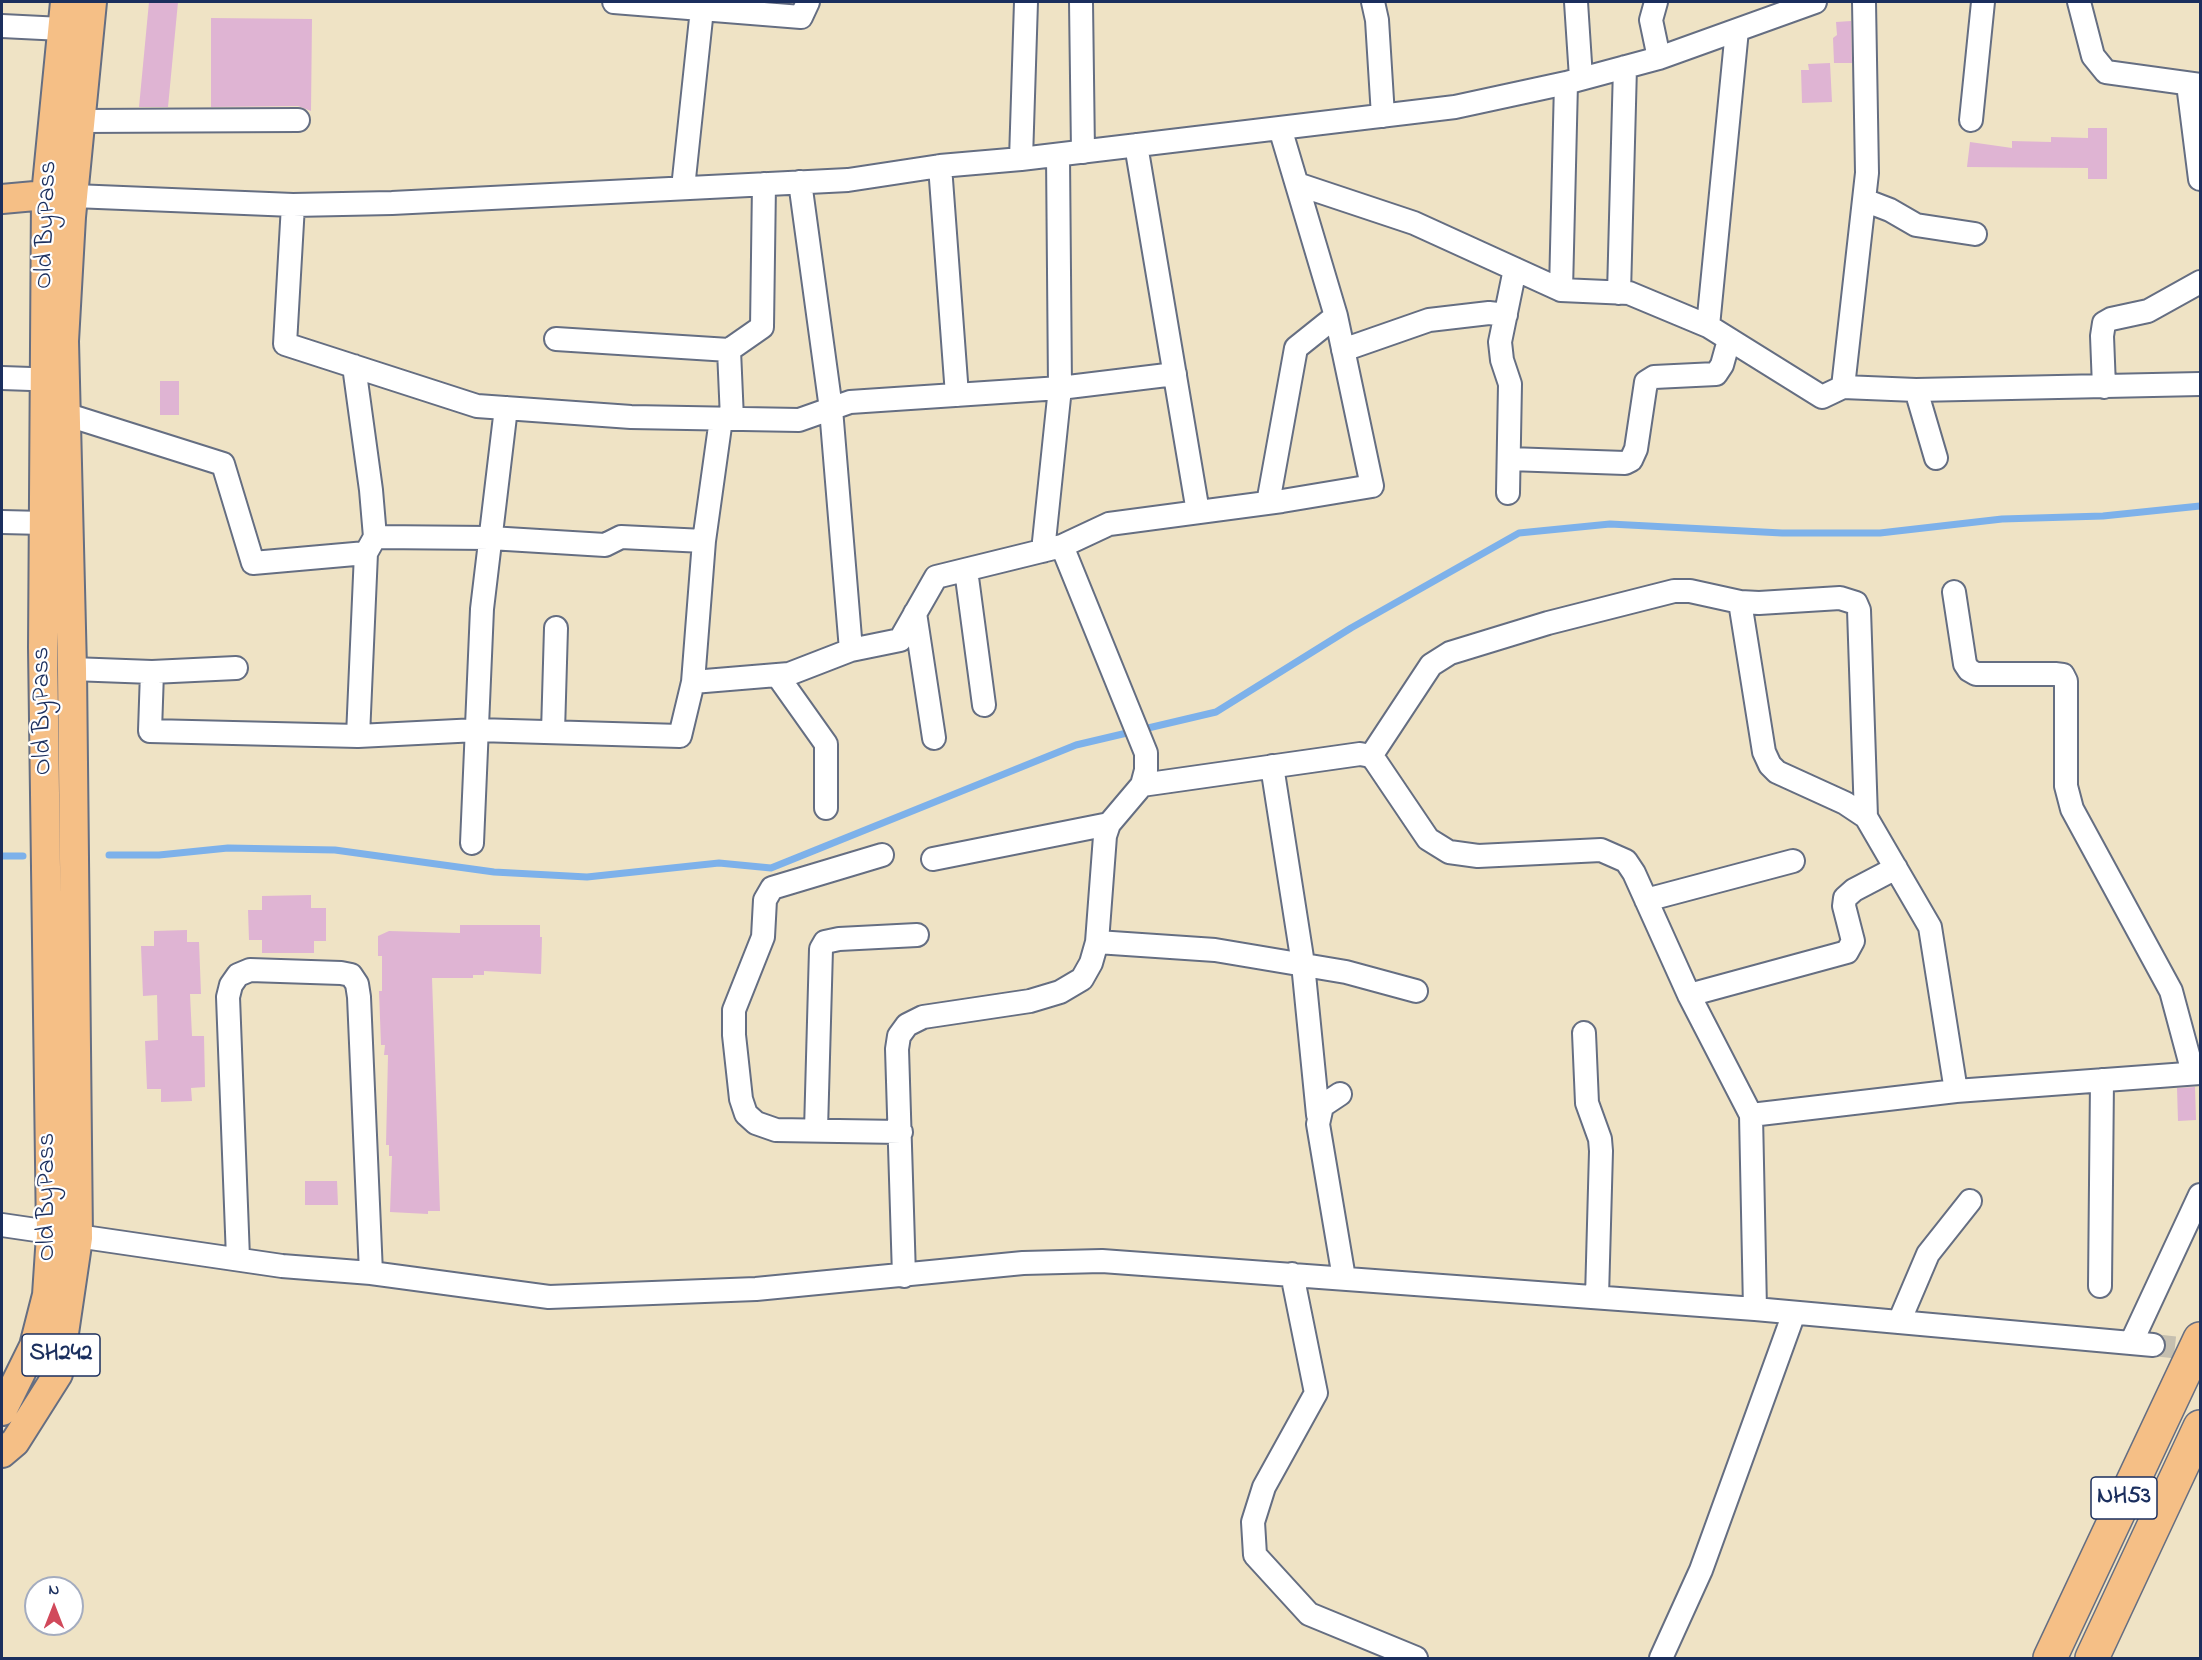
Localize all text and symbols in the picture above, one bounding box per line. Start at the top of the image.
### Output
street label: Old ByPass [30,160,66,290]
street label: Old ByPass [27,646,61,776]
street label: Old ByPass [33,1133,65,1261]
road number: SH242 [22,1334,100,1376]
road number: NH53 [2091,1477,2157,1519]
north arrow [24,1576,84,1636]
text: N [49,1578,59,1602]

